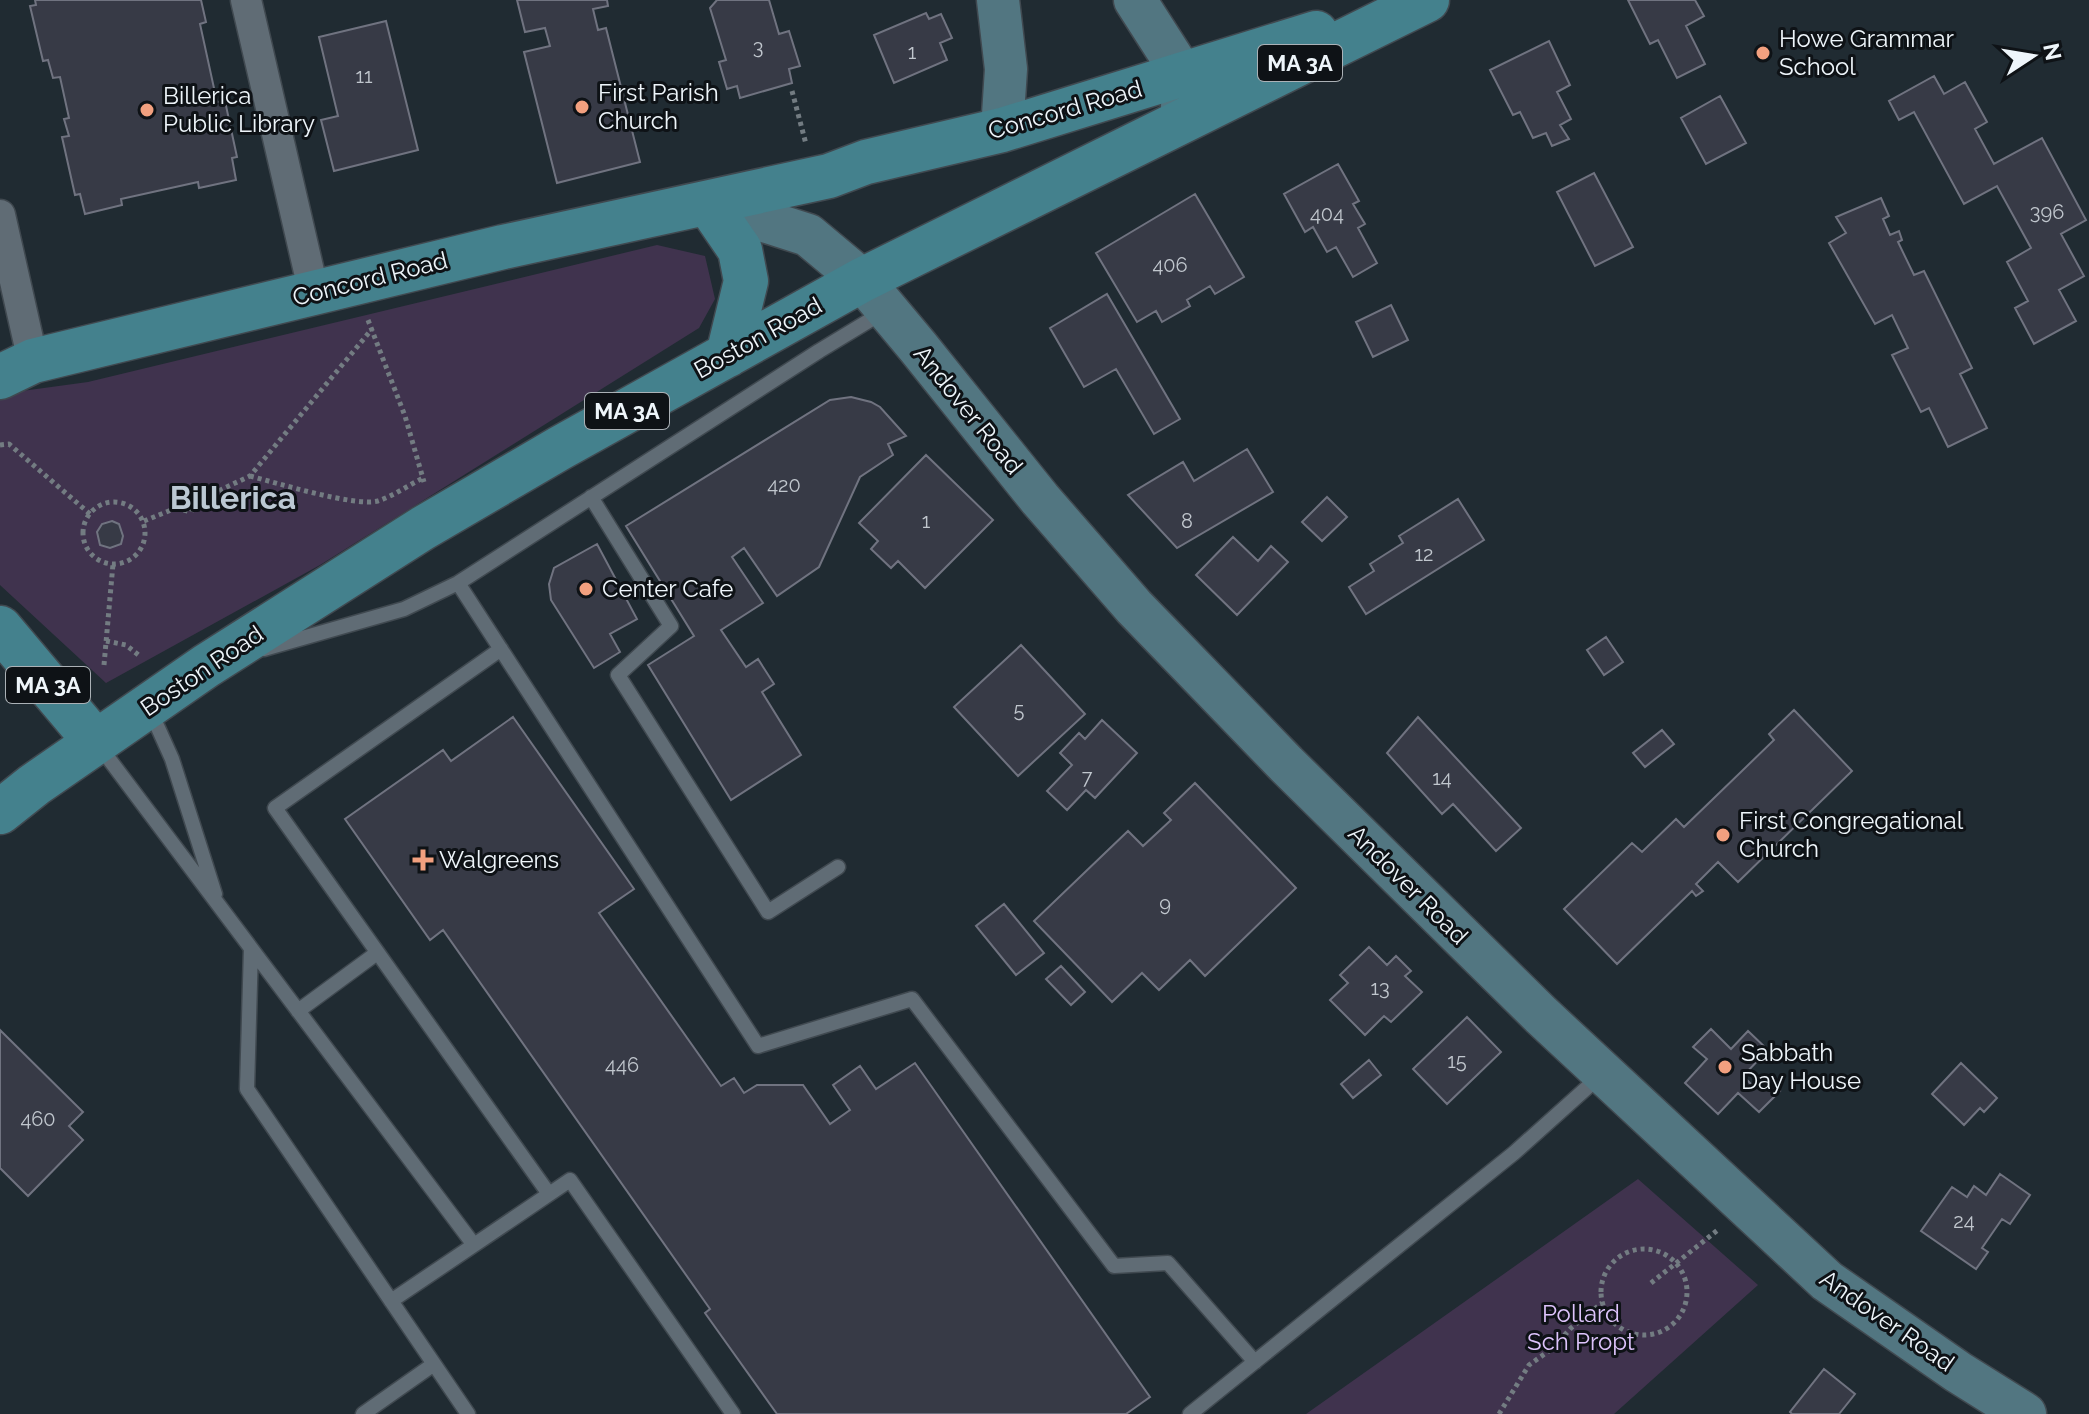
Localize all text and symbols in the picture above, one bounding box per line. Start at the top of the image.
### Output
north arrow [1993,16,2073,96]
place label: Howe Grammar School [1779,24,1954,81]
house number: 3 [753,35,763,59]
house number: 1 [908,40,917,64]
text: N [2038,41,2067,63]
marker: Howe Grammar School [1754,44,1772,62]
road number: MA 3A [1258,45,1342,81]
house number: 11 [355,64,373,88]
street label: Concord Road [985,74,1145,145]
place label: First Parish Church [598,78,719,135]
place label: Billerica Public Library [163,81,315,138]
marker: First Parish Church [573,98,591,116]
marker: Billerica Public Library [138,101,156,119]
house number: 396 [2030,200,2064,224]
house number: 404 [1310,202,1344,226]
street label: Concord Road [289,245,450,312]
house number: 406 [1152,253,1188,277]
street label: Boston Road [689,291,827,385]
street label: Andover Road [908,340,1029,480]
road number: MA 3A [585,393,669,429]
house number: 420 [767,473,801,497]
district label: Billerica [170,479,296,516]
house number: 1 [922,509,931,533]
house number: 8 [1181,509,1193,533]
house number: 12 [1415,542,1433,566]
place label: Center Cafe [602,574,733,603]
marker: Center Cafe [577,580,595,598]
street label: Boston Road [135,619,269,722]
road number: MA 3A [6,667,90,703]
house number: 5 [1014,698,1025,722]
house number: 7 [1082,765,1093,789]
house number: 14 [1432,766,1452,790]
place label: First Congregational Church [1739,806,1964,863]
street label: Andover Road [1343,819,1474,950]
marker: First Congregational Church [1714,826,1732,844]
place label: Walgreens [439,845,559,874]
marker: Walgreens [414,851,432,869]
house number: 9 [1159,892,1171,916]
house number: 13 [1370,976,1390,1000]
place label: Sabbath Day House [1741,1038,1861,1095]
house number: 15 [1447,1049,1467,1073]
house number: 446 [605,1053,639,1077]
marker: Sabbath Day House [1716,1058,1734,1076]
house number: 460 [20,1107,56,1131]
house number: 24 [1953,1209,1975,1233]
street label: Andover Road [1815,1264,1960,1377]
park label: Pollard Sch Propt [1527,1299,1635,1356]

